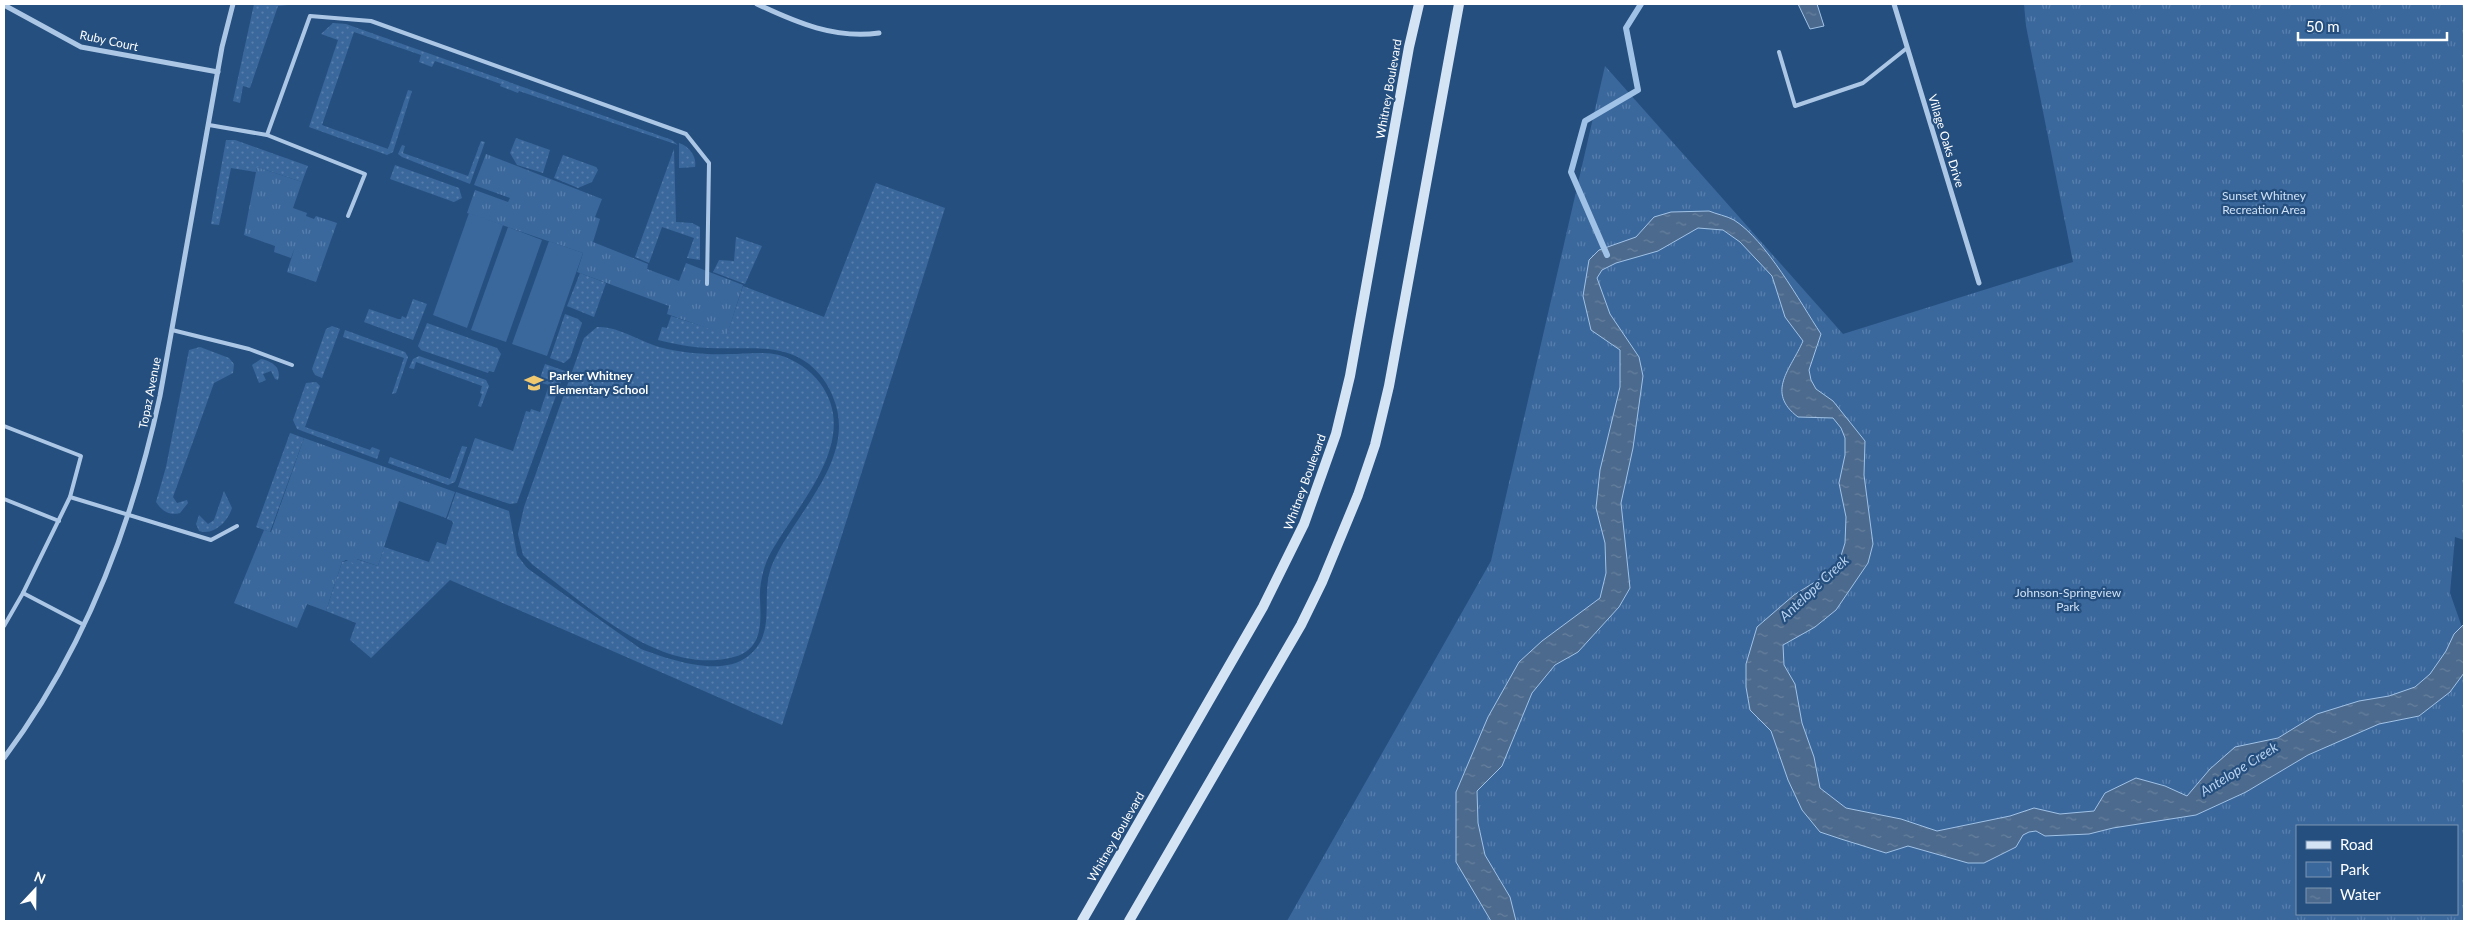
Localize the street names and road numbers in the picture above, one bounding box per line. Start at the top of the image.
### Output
street label: Ruby Court [78,27,140,54]
street label: Whitney Boulevard [1372,38,1405,140]
street label: Village Oaks Drive [1925,92,1968,189]
street label: Topaz Avenue [135,356,164,430]
street label: Whitney Boulevard [1280,432,1329,532]
street label: Whitney Boulevard [1084,789,1147,884]

